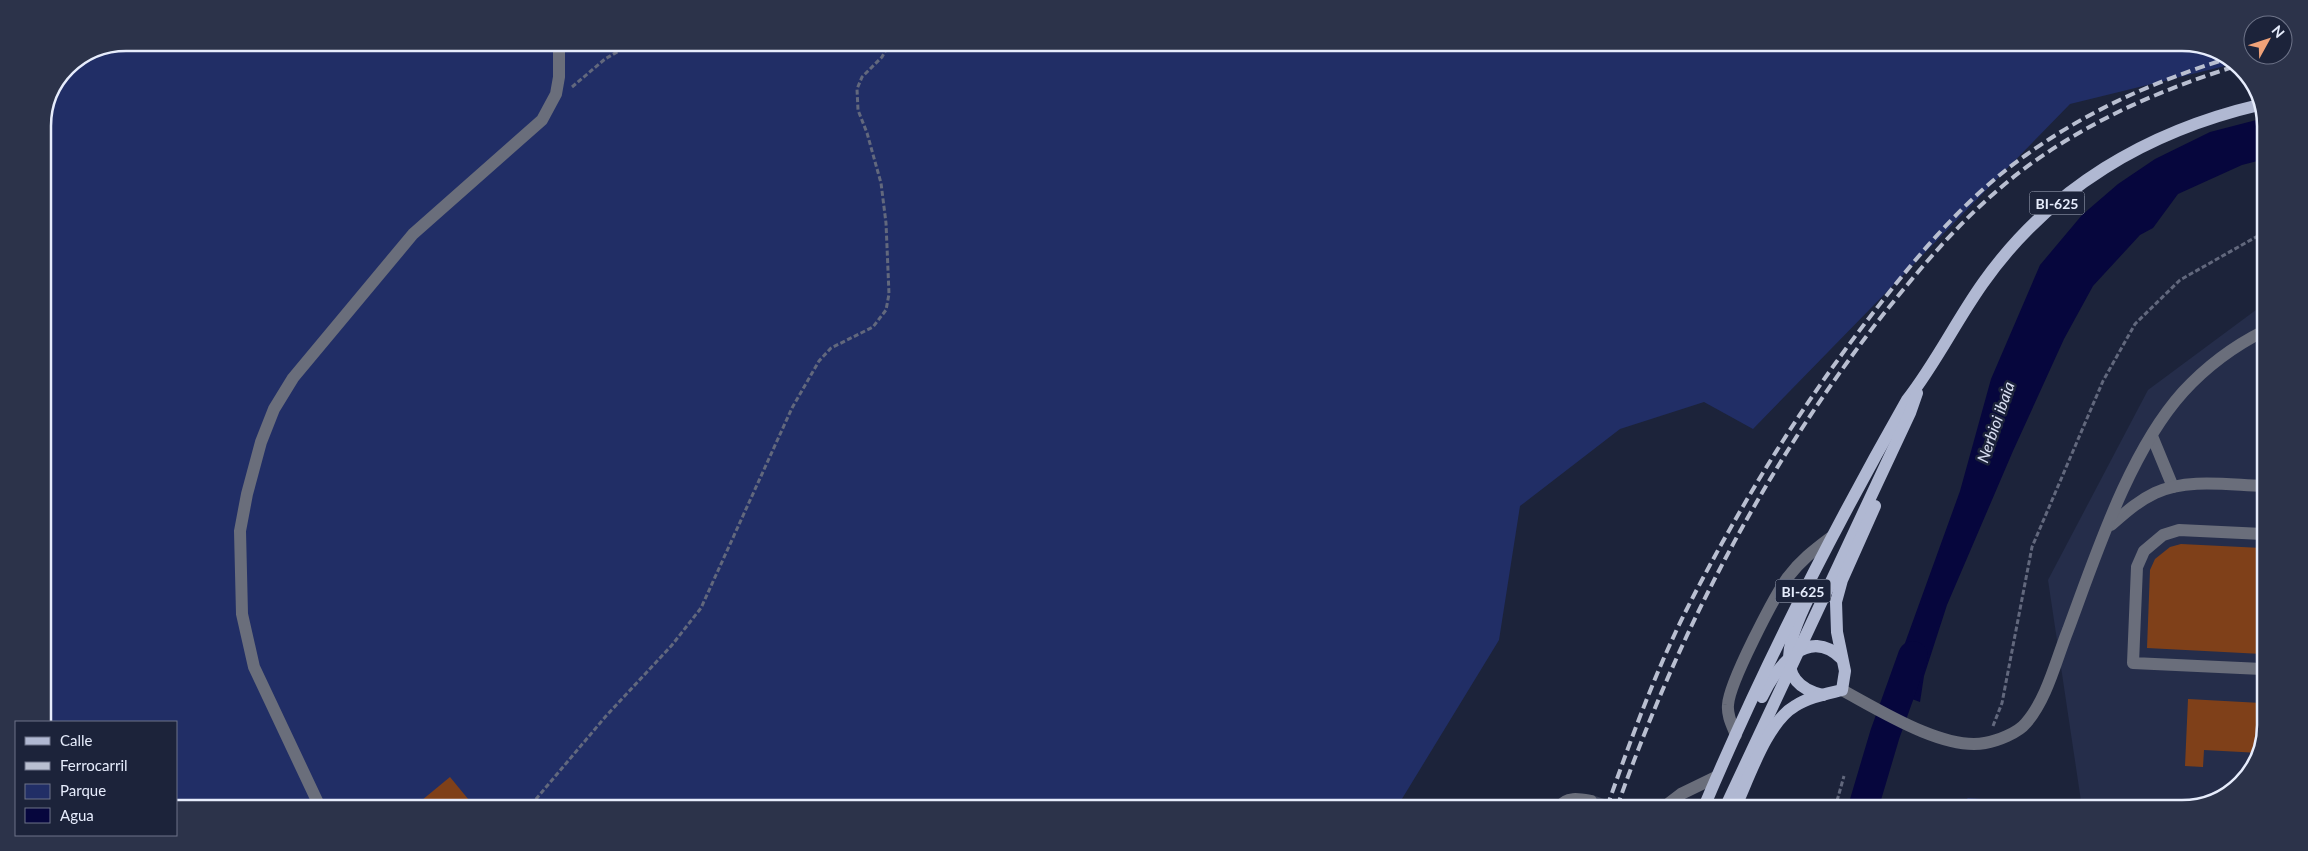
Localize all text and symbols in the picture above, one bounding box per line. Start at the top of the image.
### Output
north arrow [2243,15,2293,65]
text: N [2268,22,2288,41]
road number: BI-625 [2030,192,2084,214]
water label: Nerbioi ibaia [1972,379,2018,465]
road number: BI-625 [1776,580,1830,602]
legend [15,721,178,836]
text: Calle [60,731,93,749]
text: Ferrocarril [60,756,128,774]
text: Parque [60,781,106,799]
text: Agua [60,806,94,824]

